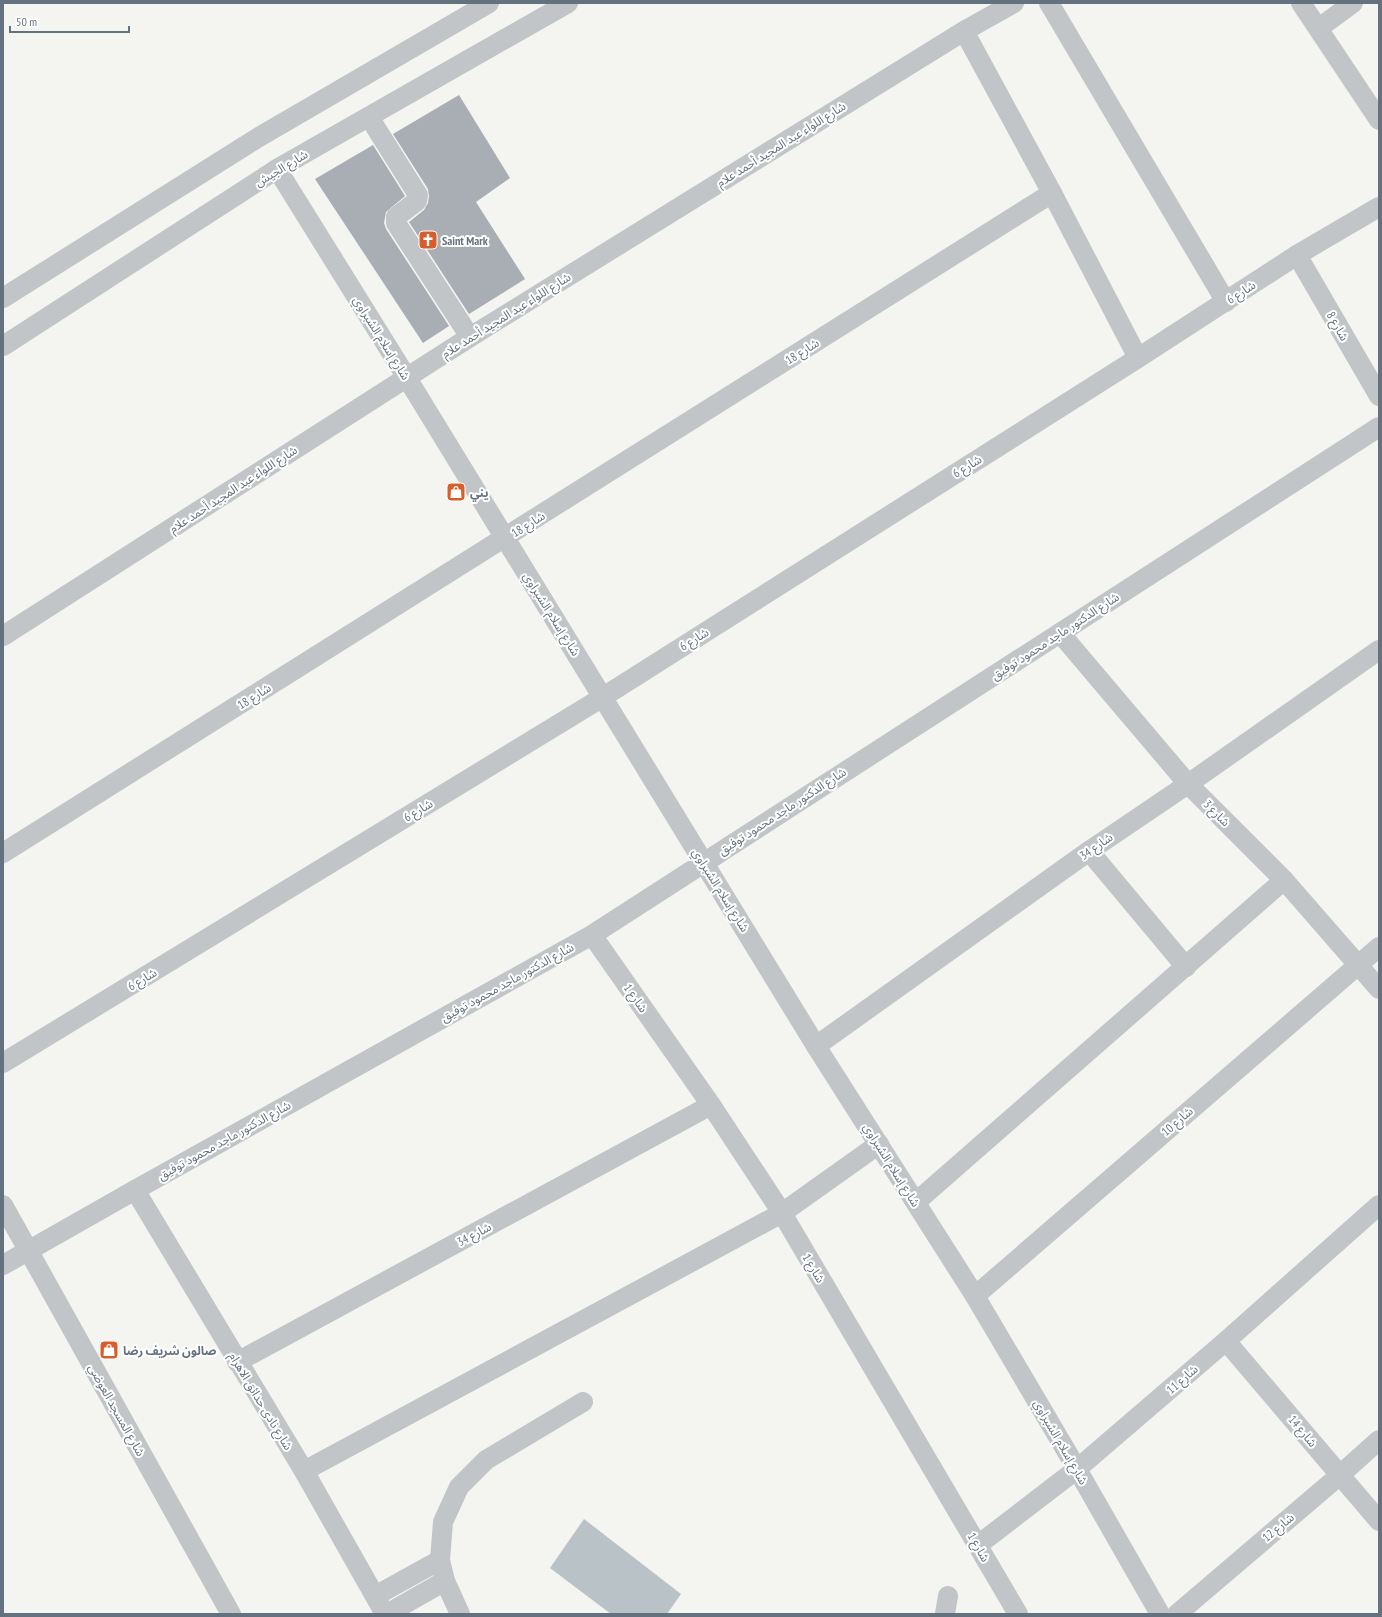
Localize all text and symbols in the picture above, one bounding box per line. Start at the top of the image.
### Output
scale bar [10,8,129,34]
text: 50 m [16,14,37,29]
street label: شارع اللواء عبد المجيد أحمد علام [714,98,849,192]
street label: شارع الجيش [252,146,311,191]
church icon: Saint Mark [417,229,439,251]
place label: Saint Mark [442,233,488,248]
street label: شارع اللواء عبد المجيد أحمد علام [439,269,574,363]
street label: شارع 6 [1224,277,1259,309]
street label: شارع إسلام الشبراوي [348,293,414,384]
street label: شارع 8 [1322,309,1352,344]
street label: شارع 18 [782,335,823,369]
street label: شارع اللواء عبد المجيد أحمد علام [166,442,301,538]
street label: شارع 6 [950,451,985,482]
shop icon: يني [445,481,467,503]
place label: يني [470,485,489,502]
street label: شارع 18 [508,508,549,542]
street label: شارع إسلام الشبراوي [518,569,584,660]
street label: شارع الدكتور ماجد محمود توفيق [988,589,1123,685]
street label: شارع 6 [677,624,712,655]
street label: شارع 18 [234,680,275,714]
street label: شارع الدكتور ماجد محمود توفيق [715,764,850,860]
street label: شارع 6 [401,795,436,826]
street label: شارع 3 [1199,797,1233,831]
street label: شارع 34 [1077,829,1117,864]
street label: شارع إسلام الشبراوي [687,845,753,936]
street label: شارع الدكتور ماجد محمود توفيق [438,939,577,1027]
street label: شارع 6 [125,964,160,995]
street label: شارع 1 [619,981,651,1016]
street label: شارع الدكتور ماجد محمود توفيق [155,1097,294,1185]
street label: شارع 10 [1158,1103,1197,1140]
street label: شارع إسلام الشبراوي [858,1120,924,1211]
street label: شارع 34 [454,1219,495,1251]
street label: شارع 1 [798,1251,829,1286]
shop icon: صالون شريف رضا [98,1339,120,1361]
place label: صالون شريف رضا [123,1343,217,1358]
street label: شارع نادى حدائق الاهرام [224,1349,296,1454]
street label: شارع المسجد العوضي [83,1361,149,1460]
street label: شارع 11 [1163,1361,1202,1398]
street label: شارع إسلام الشبراوي [1028,1397,1091,1489]
street label: شارع 14 [1284,1412,1321,1451]
street label: شارع 12 [1259,1509,1298,1546]
street label: شارع 1 [963,1530,993,1565]

